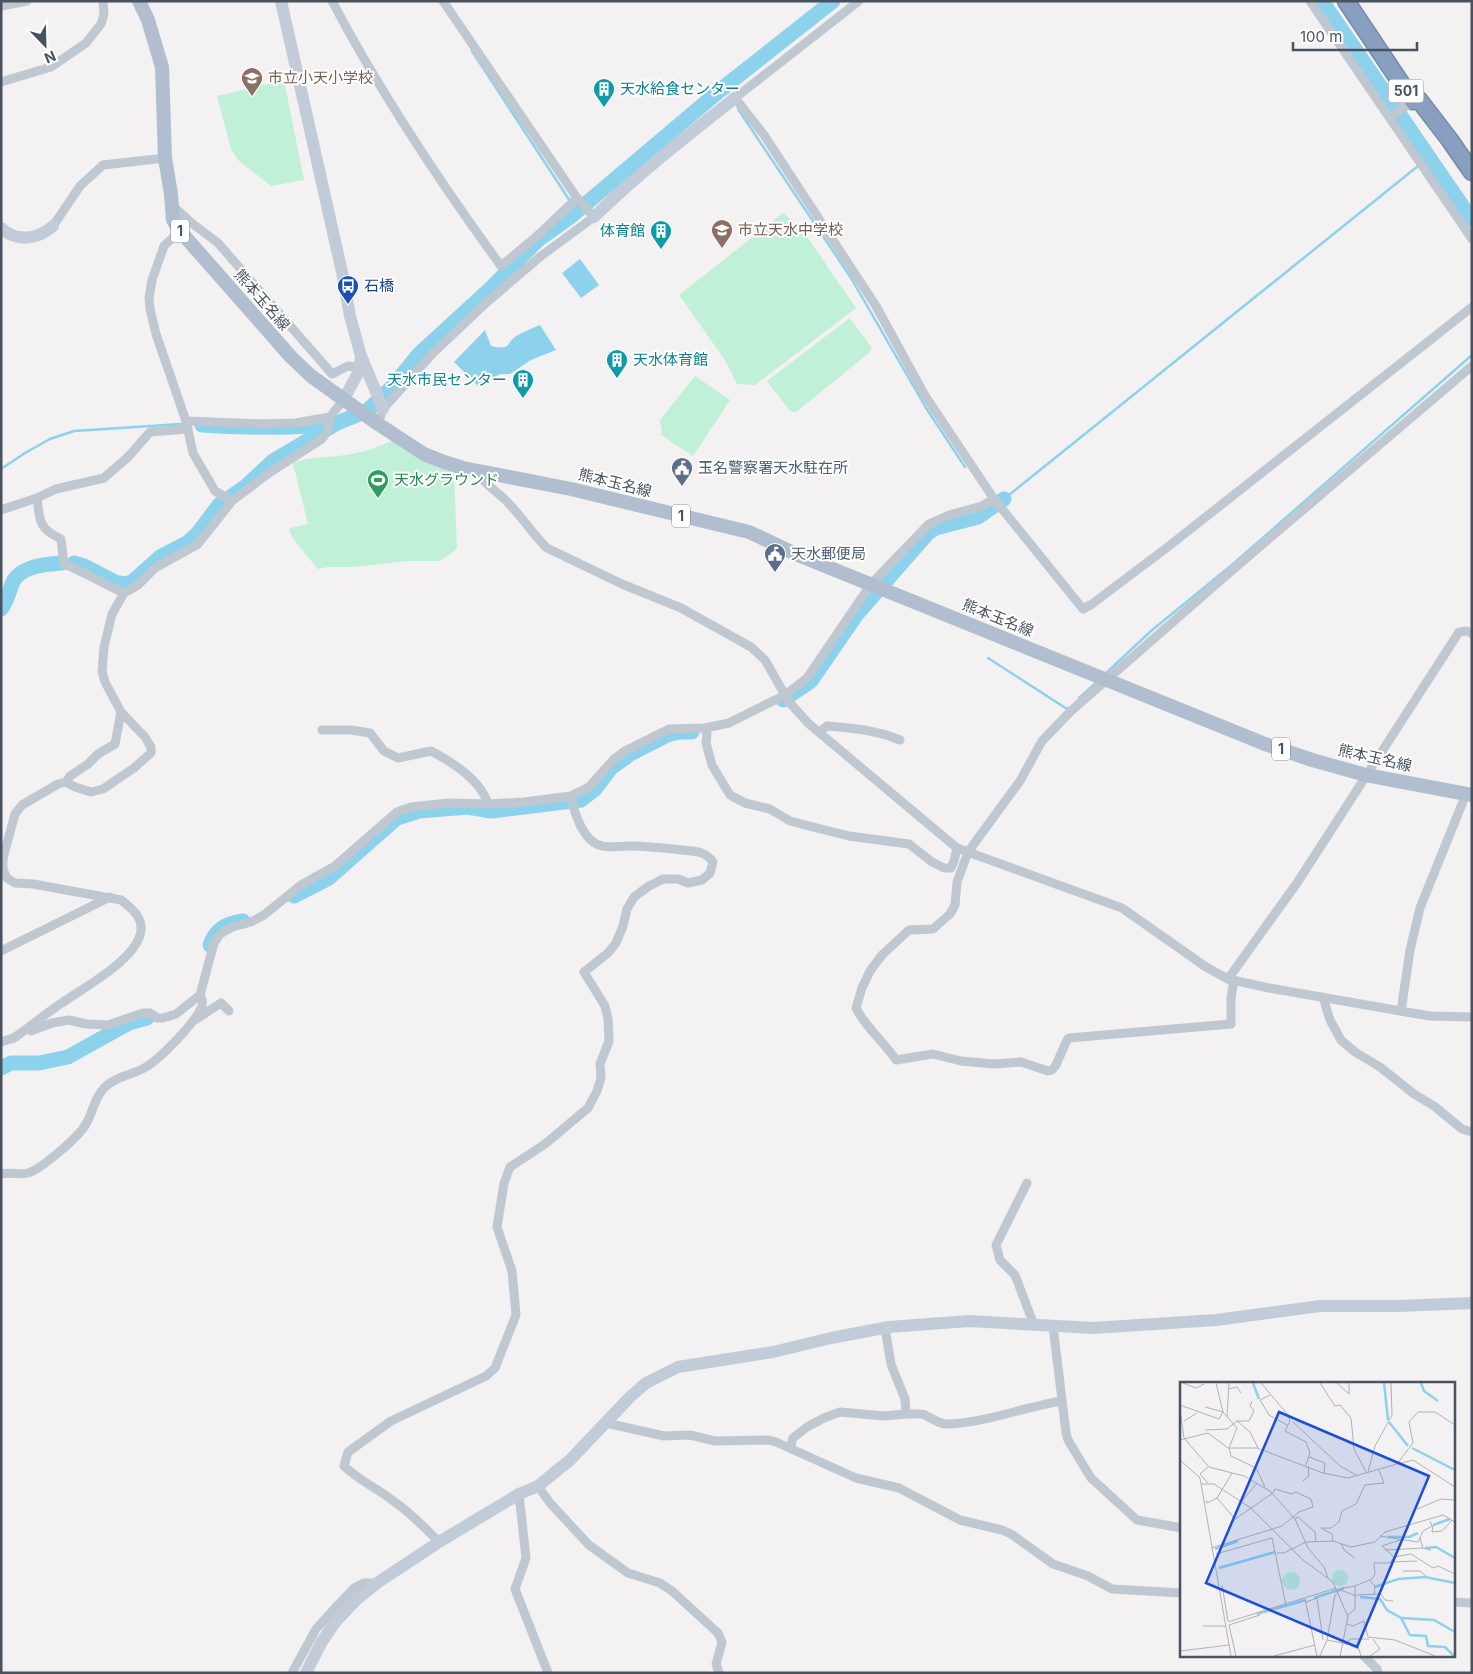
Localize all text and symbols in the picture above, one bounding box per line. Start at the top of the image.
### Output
north arrow [20,20,70,70]
scale bar [1293,20,1417,52]
text: 100 m [1300,27,1342,46]
text: N [42,48,59,67]
school or university icon: 市立小天小学校 [240,66,264,97]
place label: 市立小天小学校 [268,68,373,87]
building icon: 天水給食センター [592,77,616,108]
place label: 天水給食センター [620,79,740,98]
road number: 501 [1388,80,1424,102]
school or university icon: 市立天水中学校 [710,218,734,249]
building icon: 体育館 [649,219,673,250]
road number: 1 [171,220,189,242]
place label: 市立天水中学校 [738,220,843,239]
place label: 体育館 [600,221,645,240]
street label: 熊本玉名線 [231,265,294,334]
bus stop icon: 石橋 [336,274,360,305]
place label: 石橋 [364,276,394,295]
building icon: 天水体育館 [605,348,629,379]
place label: 天水体育館 [633,350,708,369]
building icon: 天水市民センター [511,368,535,399]
place label: 天水市民センター [387,370,507,389]
public building icon: 玉名警察署天水駐在所 [670,456,694,487]
place label: 玉名警察署天水駐在所 [698,458,848,477]
street label: 熊本玉名線 [576,464,654,501]
sports icon: 天水グラウンド [366,468,390,499]
place label: 天水グラウンド [394,470,499,489]
road number: 1 [672,504,690,528]
public building icon: 天水郵便局 [763,542,787,573]
place label: 天水郵便局 [791,544,866,563]
street label: 熊本玉名線 [960,595,1037,640]
road number: 1 [1272,738,1290,761]
street label: 熊本玉名線 [1336,740,1414,775]
inset map [1180,1382,1456,1656]

